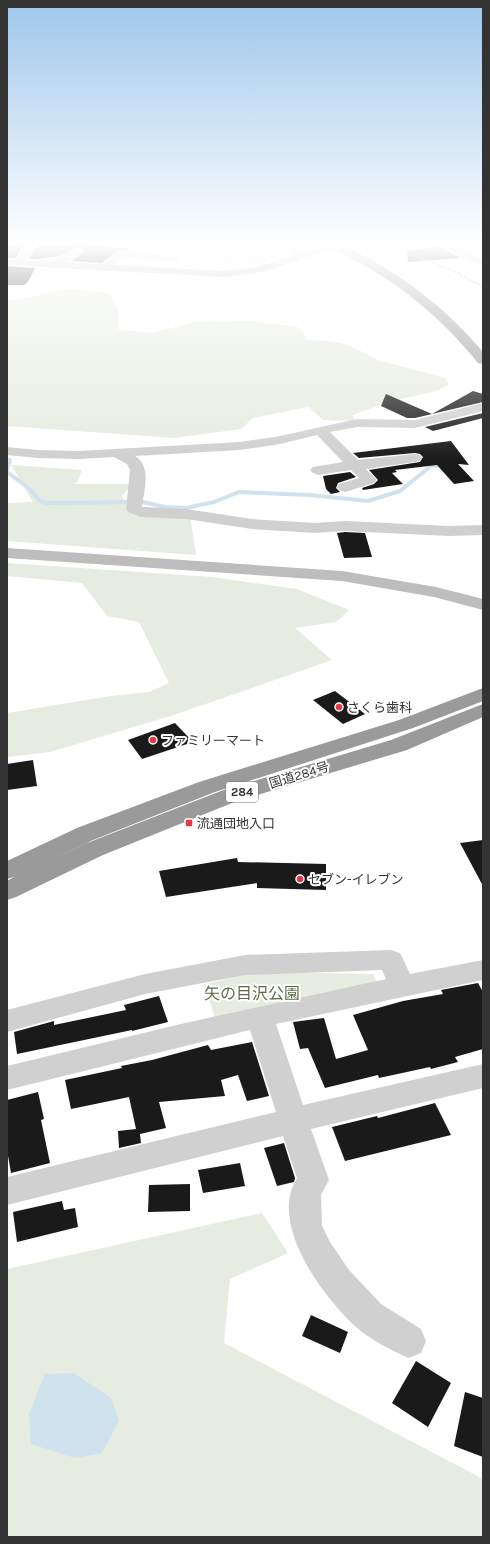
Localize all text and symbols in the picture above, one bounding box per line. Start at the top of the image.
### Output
place label: さくら歯科 [347,700,412,715]
marker: さくら歯科 [334,702,344,712]
place label: ファミリーマート [161,733,265,748]
marker: ファミリーマート [148,735,158,745]
street label: 国道284号 [267,759,331,791]
road number: 284 [226,782,258,802]
place label: 流通団地入口 [197,816,275,831]
marker: 流通団地入口 [184,818,194,828]
place label: セブン-イレブン [308,872,404,887]
marker: セブン-イレブン [295,874,305,884]
park label: 矢の目沢公園 [204,984,300,1003]

